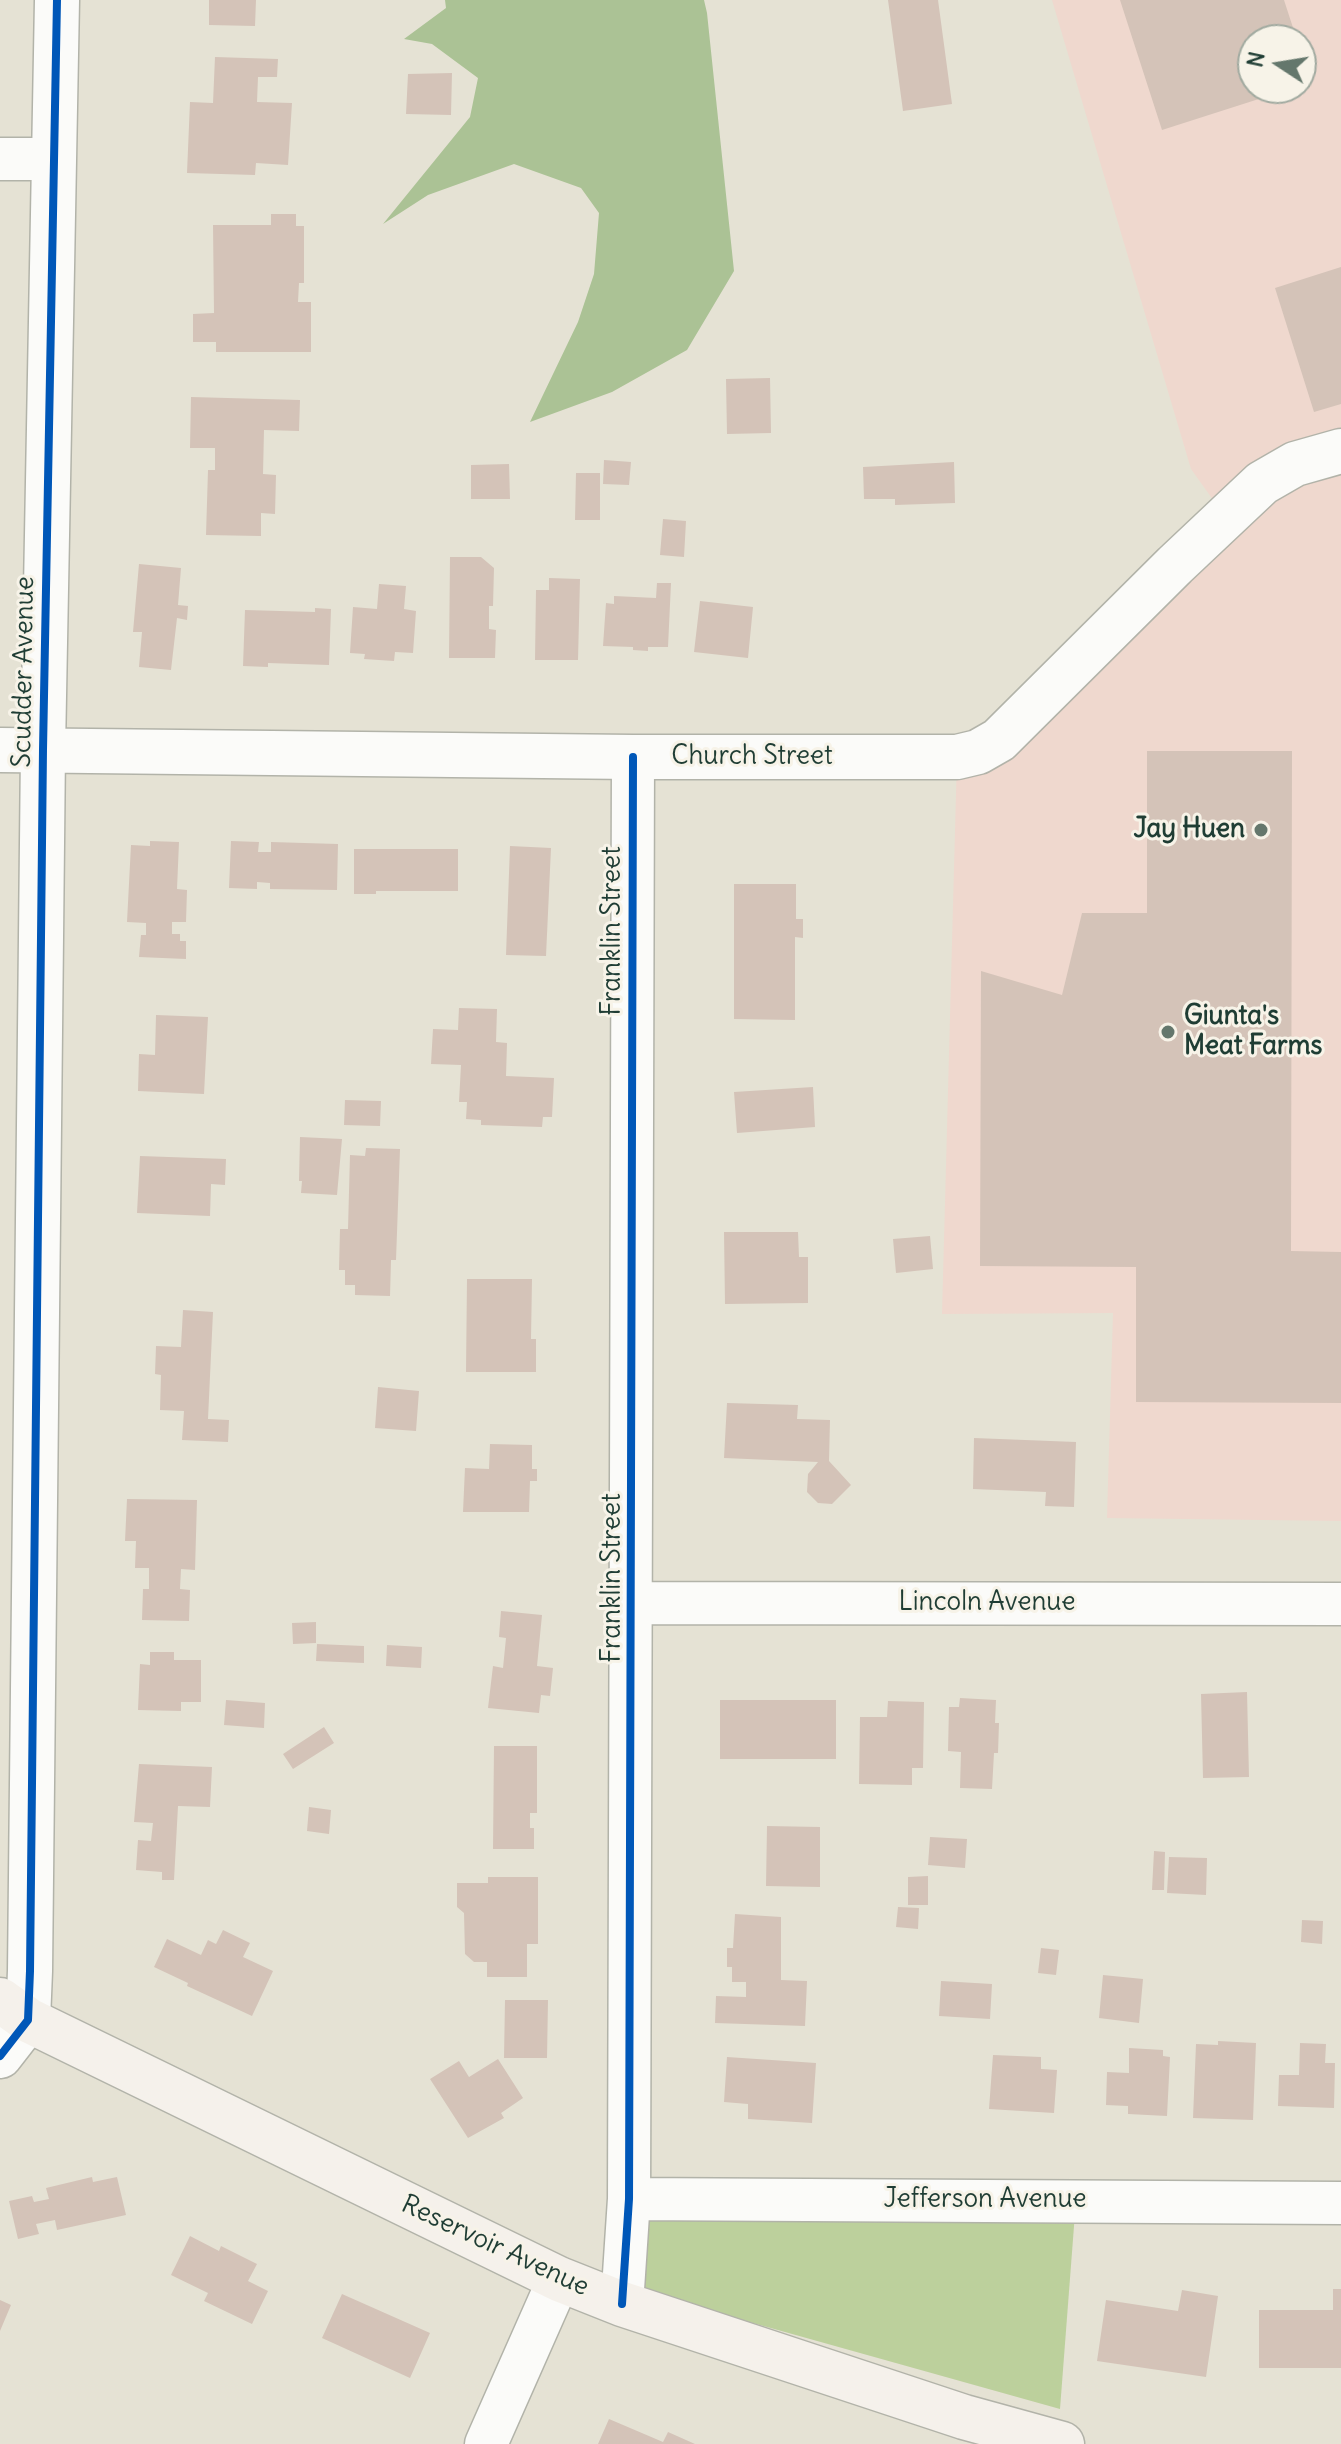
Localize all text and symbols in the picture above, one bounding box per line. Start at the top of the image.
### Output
north arrow [1237,24,1317,104]
text: N [1240,49,1271,70]
street label: Scudder Avenue [7,576,41,768]
street label: Church Street [671,741,833,773]
place label: Jay Huen [1133,814,1245,846]
marker: Jay Huen [1252,821,1270,839]
street label: Franklin Street [597,846,629,1016]
place label: Giunta's Meat Farms [1184,1001,1322,1062]
marker: Giunta's Meat Farms [1159,1023,1177,1041]
street label: Franklin Street [597,1493,629,1663]
street label: Lincoln Avenue [899,1587,1075,1619]
street label: Jefferson Avenue [883,2184,1087,2216]
street label: Reservoir Avenue [396,2189,594,2303]

